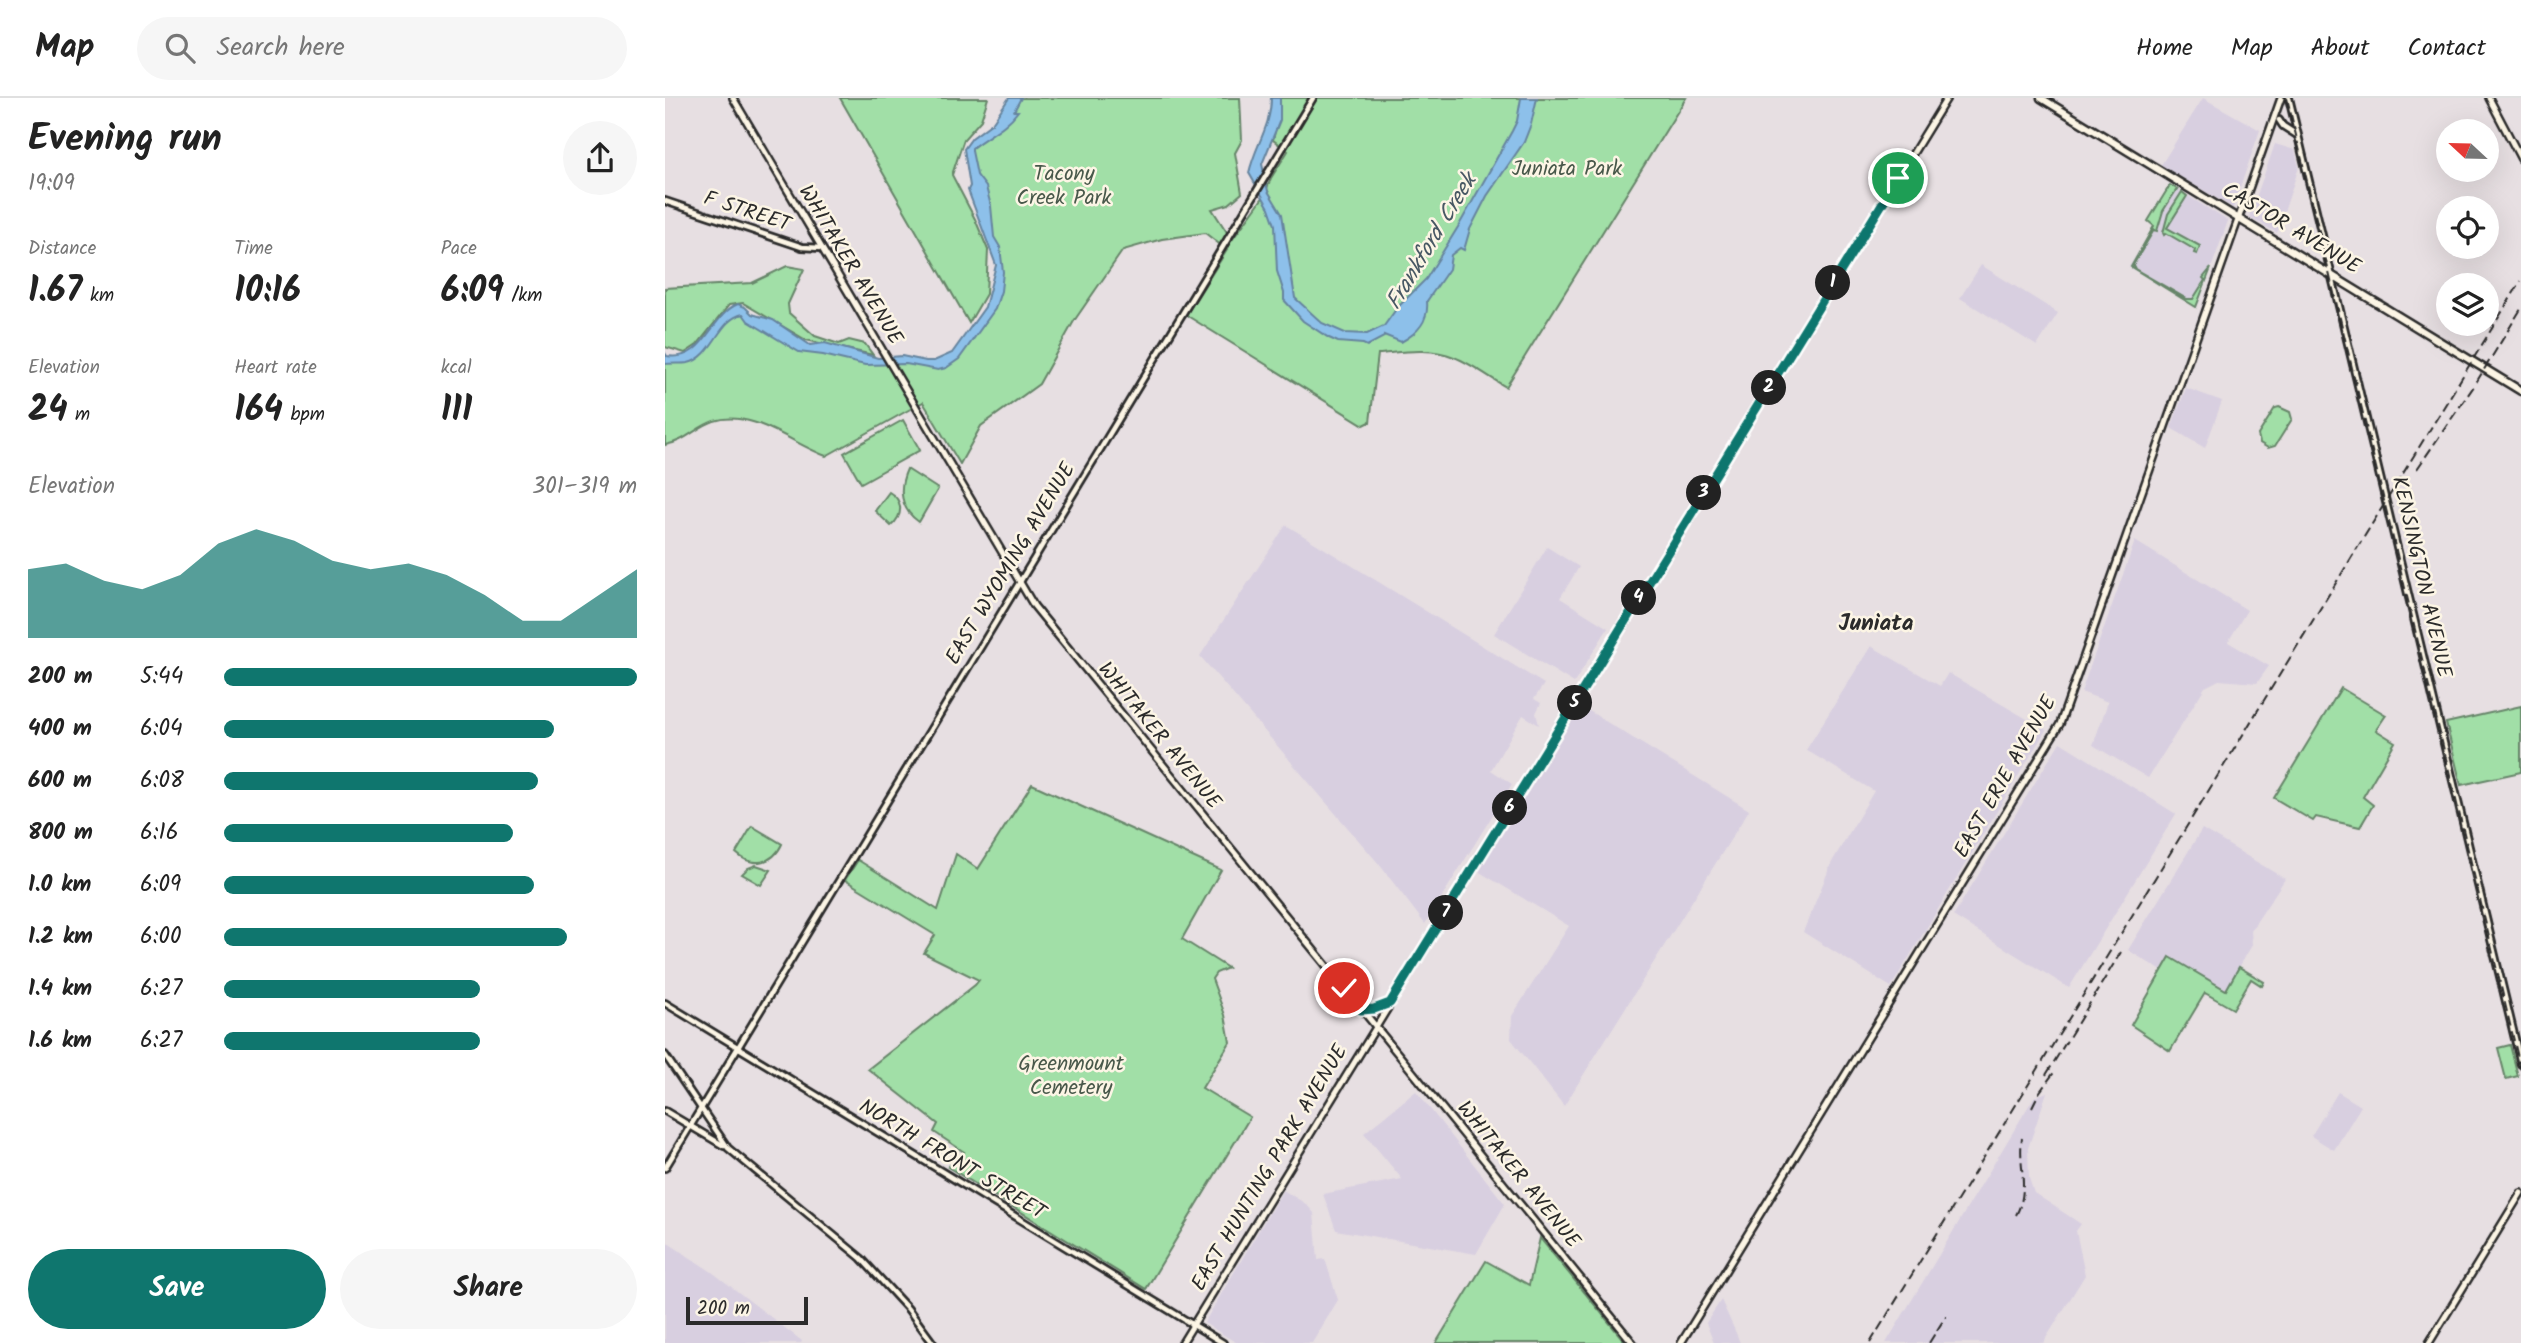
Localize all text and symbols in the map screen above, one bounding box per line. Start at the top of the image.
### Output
search box [137,17,627,80]
text: Map [35,22,95,75]
text: Search here [217,27,345,69]
icon: search [161,29,199,67]
text: Home [2136,29,2193,68]
text: Map [2231,29,2273,68]
text: About [2311,29,2369,68]
text: Contact [2407,29,2486,68]
text: Evening run [28,110,222,170]
north arrow [2436,119,2499,182]
map controls [2436,119,2499,336]
button: share [563,121,637,195]
pin [1868,148,1928,208]
park label: Juniata Park [1512,153,1622,186]
park label: Tacony Creek Park [1017,158,1112,215]
icon: arrive [1879,159,1917,197]
water label: Frankford Creek [1377,164,1489,317]
text: 19:09 [28,166,75,202]
street label: CASTOR AVENUE [2215,175,2367,284]
street label: WHITAKER AVENUE [789,179,911,352]
street label: F STREET [699,182,797,242]
button: locate [2436,196,2499,259]
text: Distance [28,234,96,264]
text: Time [234,234,273,264]
text: Pace [441,234,477,264]
text: 1.67 [28,264,82,320]
text: 10:16 [234,264,301,320]
text: 6:09 [441,264,504,320]
pin: 1 [1815,266,1851,300]
text: 1 [1830,267,1835,297]
button: layers [2436,273,2499,336]
text: km [82,281,114,311]
text: /km [504,281,542,311]
text: Elevation [28,353,100,383]
text: Heart rate [234,353,317,383]
text: kcal [441,353,472,383]
pin: 2 [1751,370,1787,406]
text: 2 [1763,372,1774,402]
text: 24 [28,383,67,439]
text: 164 [234,383,283,439]
text: 111 [441,383,472,439]
text: m [67,400,90,430]
text: bpm [283,400,325,430]
street label: EAST WYOMING AVENUE [937,456,1085,672]
text: Elevation [28,469,115,505]
text: 301–319 m [532,469,637,505]
street label: KENSINGTON AVENUE [2382,473,2460,682]
pin: 3 [1686,476,1721,510]
text: 3 [1698,477,1709,507]
pin: 4 [1621,580,1657,616]
text: 4 [1633,582,1644,612]
district label: Juniata [1839,606,1914,642]
street label: WHITAKER AVENUE [1089,655,1229,818]
text: 200 m [28,659,93,695]
text: 5:44 [140,659,183,695]
pin: 5 [1557,686,1593,720]
text: 5 [1570,687,1579,717]
street label: EAST ERIE AVENUE [1946,689,2066,864]
text: 400 m [28,711,92,747]
text: 6:04 [140,711,183,747]
text: 600 m [28,763,92,799]
text: 6:08 [140,763,184,799]
pin: 6 [1493,790,1527,826]
text: 6 [1504,792,1515,822]
text: 800 m [28,815,93,851]
text: 6:16 [140,815,178,851]
text: 1.0 km [28,867,91,903]
text: 6:09 [140,867,181,903]
pin: 7 [1429,896,1463,930]
text: 7 [1441,897,1450,927]
text: 1.2 km [28,919,93,955]
text: 6:00 [140,919,181,955]
pin [1314,958,1374,1018]
icon: check [1325,969,1363,1007]
text: 1.4 km [28,971,92,1007]
text: 6:27 [140,971,182,1007]
text: 1.6 km [28,1023,92,1059]
text: 6:27 [140,1023,182,1059]
street label: EAST HUNTING PARK AVENUE [1183,1038,1357,1298]
park label: Greenmount Cemetery [1018,1048,1125,1105]
street label: NORTH FRONT STREET [852,1091,1054,1230]
street label: WHITAKER AVENUE [1448,1094,1588,1257]
button: Save [28,1249,326,1329]
button: Share [340,1249,637,1329]
scale bar [686,1294,809,1326]
text: 200 m [697,1294,750,1324]

